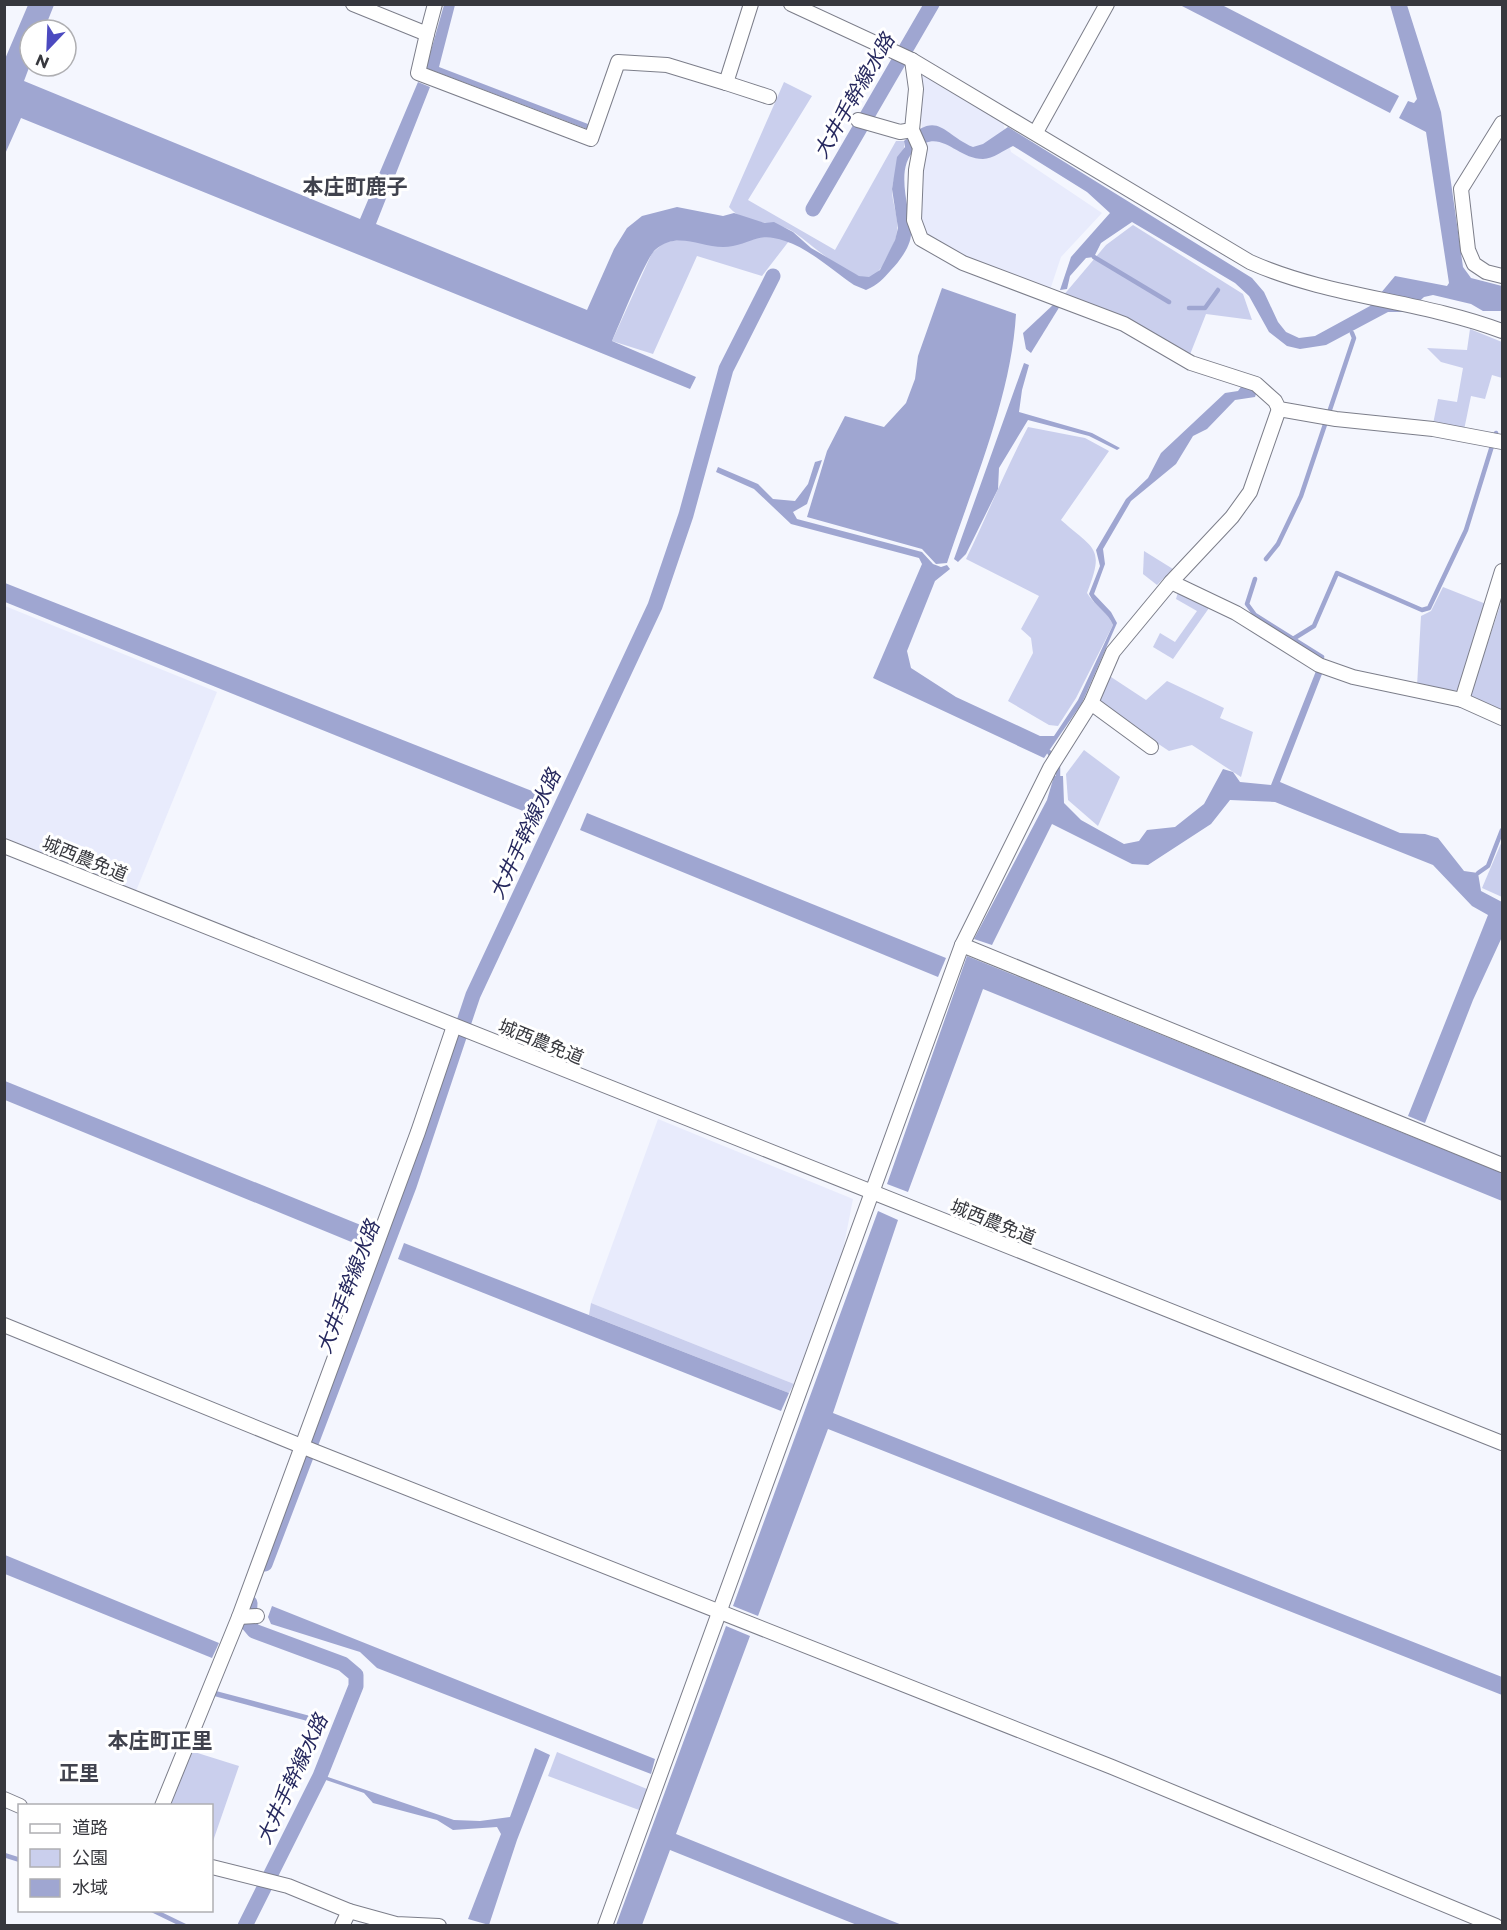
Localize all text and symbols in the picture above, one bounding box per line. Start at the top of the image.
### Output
north arrow [18,18,78,78]
water label: 大井手幹線水路 [809,28,900,163]
text: N [33,50,52,73]
district label: 本庄町鹿子 [303,174,408,199]
water label: 大井手幹線水路 [485,764,566,903]
street label: 城西農免道 [39,832,131,886]
street label: 城西農免道 [495,1015,587,1069]
street label: 城西農免道 [947,1195,1039,1249]
water label: 大井手幹線水路 [312,1215,385,1357]
water label: 大井手幹線水路 [252,1709,333,1848]
district label: 本庄町正里 [108,1728,213,1753]
district label: 正里 [59,1761,99,1785]
legend [18,1804,213,1912]
text: 道路 [72,1817,108,1839]
text: 公園 [72,1847,108,1869]
text: 水域 [72,1877,108,1899]

